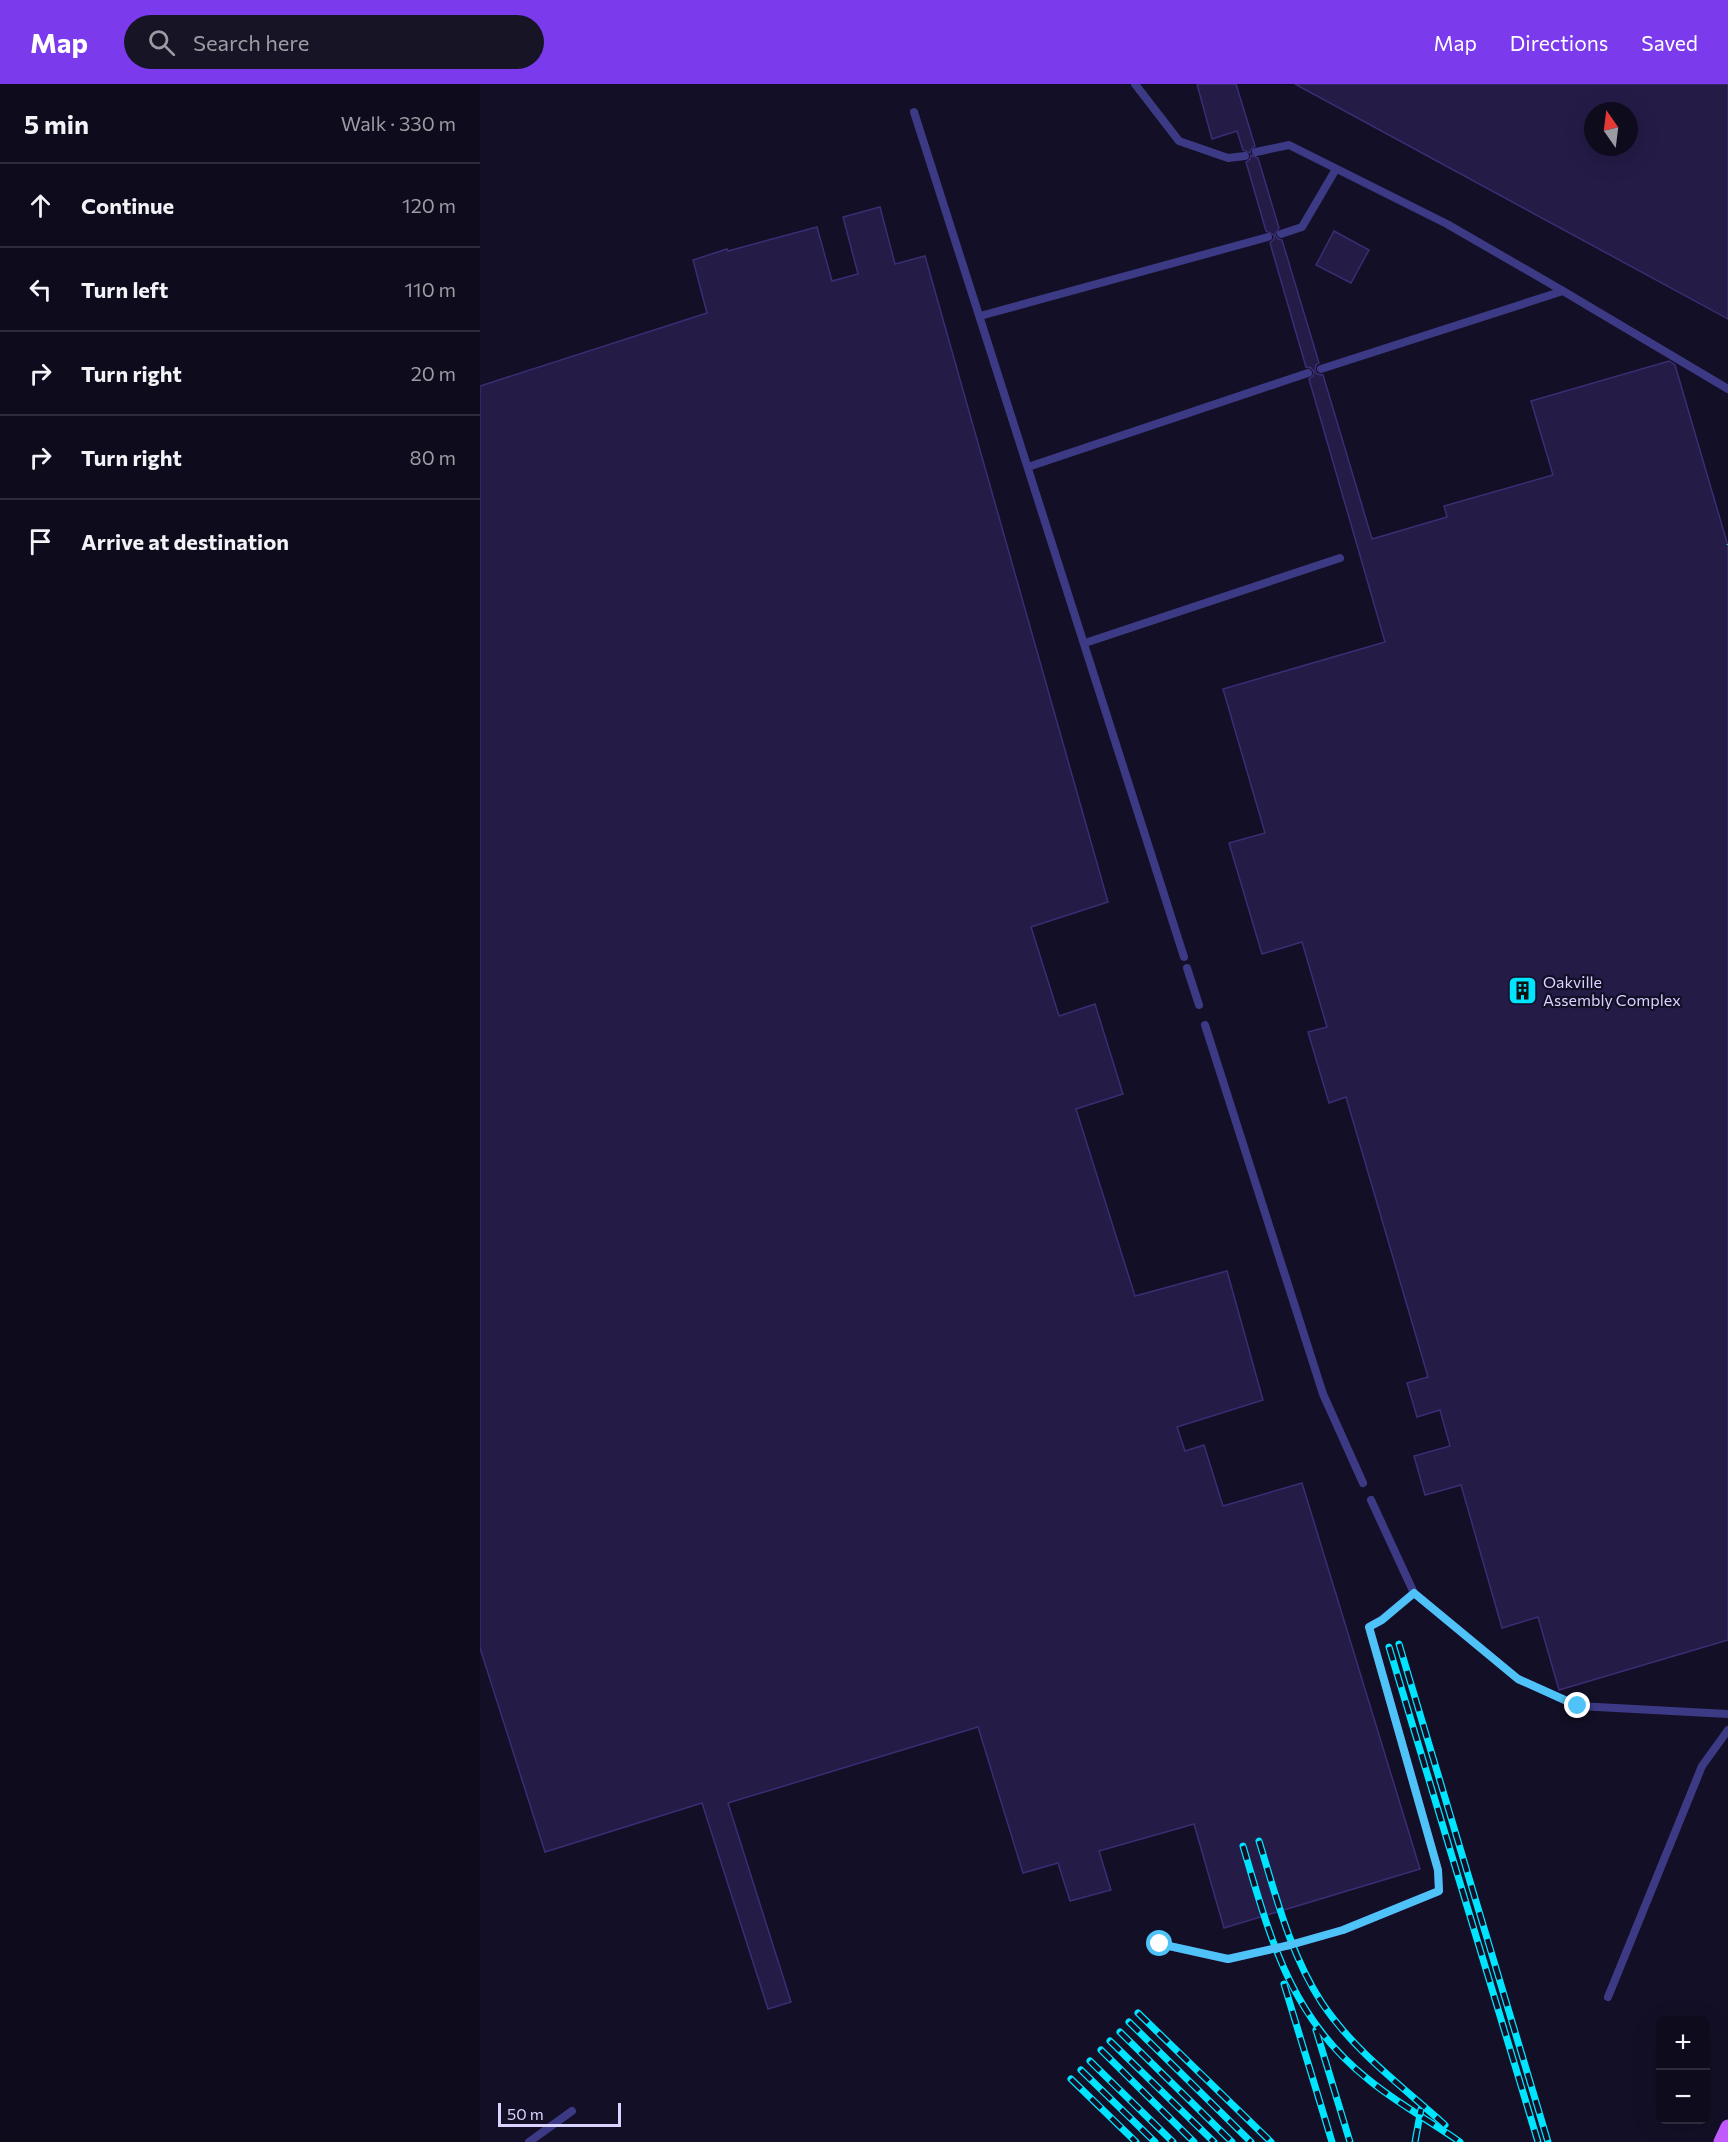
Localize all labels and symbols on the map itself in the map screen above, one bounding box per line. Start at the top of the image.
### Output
north arrow [1584,102,1638,156]
place label: Oakville Assembly Complex [1543,972,1681,1009]
building icon: Oakville Assembly Complex [1506,975,1538,1007]
route end [1564,1692,1590,1718]
route start [1146,1930,1172,1956]
scale bar [498,2100,621,2128]

